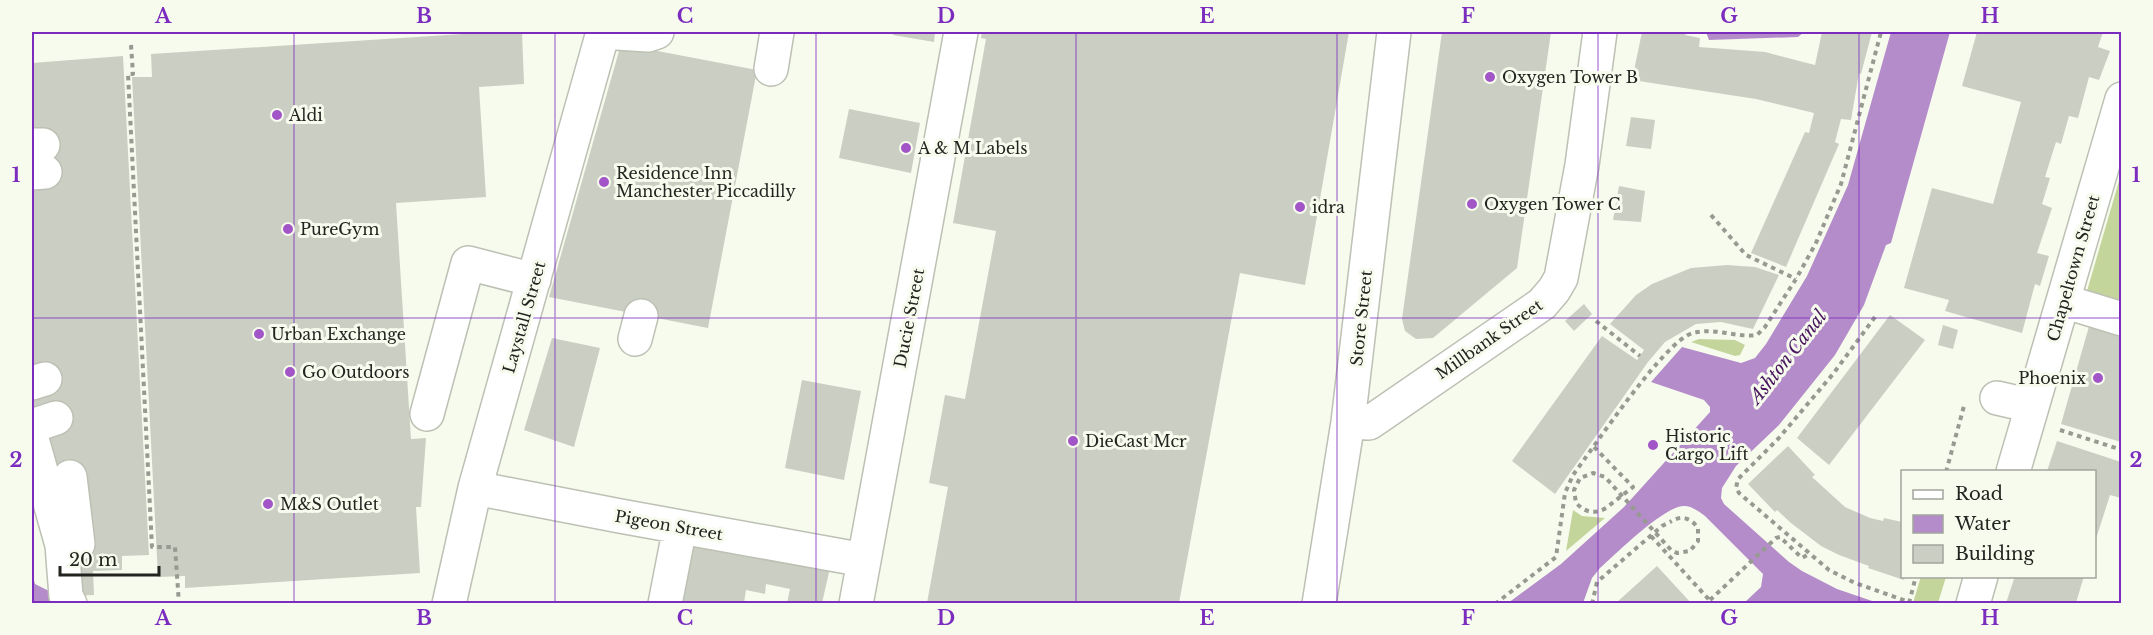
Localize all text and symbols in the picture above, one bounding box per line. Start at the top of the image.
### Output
text: A [154,4,172,28]
text: B [416,4,432,28]
text: C [677,4,693,28]
text: D [937,4,955,28]
text: E [1199,4,1215,28]
text: F [1461,4,1475,28]
text: G [1720,4,1738,28]
text: H [1981,4,2000,28]
place label: Oxygen Tower B [1502,67,1638,87]
marker: Oxygen Tower B [1483,70,1497,84]
place label: Aldi [288,105,323,125]
marker: Aldi [270,108,284,122]
place label: A & M Labels [917,138,1028,158]
marker: A & M Labels [899,141,913,155]
text: 1 [12,163,21,187]
place label: Residence Inn Manchester Piccadilly [616,163,796,201]
text: 1 [2132,163,2141,187]
marker: Residence Inn Manchester Piccadilly [597,175,611,189]
street label: Chapeltown Street [2043,192,2103,344]
place label: Oxygen Tower C [1484,194,1621,214]
place label: idra [1312,197,1345,217]
marker: Oxygen Tower C [1465,197,1479,211]
marker: idra [1293,200,1307,214]
place label: PureGym [300,219,379,239]
marker: PureGym [281,222,295,236]
street label: Laystall Street [498,259,550,375]
street label: Ducie Street [890,267,928,369]
street label: Store Street [1346,269,1376,367]
street label: Millbank Street [1432,295,1546,383]
water label: Ashton Canal [1743,306,1832,410]
place label: Urban Exchange [271,324,406,344]
marker: Urban Exchange [252,327,266,341]
place label: Go Outdoors [302,362,410,382]
marker: Go Outdoors [283,365,297,379]
place label: Phoenix [2018,368,2086,388]
marker: Phoenix [2091,371,2105,385]
place label: Historic Cargo Lift [1665,426,1749,464]
place label: DieCast Mcr [1085,431,1187,451]
marker: DieCast Mcr [1066,434,1080,448]
marker: Historic Cargo Lift [1646,438,1660,452]
text: 2 [9,448,23,472]
text: 2 [2129,448,2143,472]
legend [1901,470,2096,578]
text: Road [1955,483,2003,505]
place label: M&S Outlet [280,494,379,514]
marker: M&S Outlet [261,497,275,511]
street label: Pigeon Street [613,506,725,544]
text: Water [1954,513,2011,535]
scale bar [60,539,159,577]
text: Building [1955,543,2034,565]
text: 20 m [69,549,117,571]
text: A [154,606,172,630]
text: B [416,606,432,630]
text: C [677,606,693,630]
text: D [937,606,955,630]
text: E [1199,606,1215,630]
text: F [1461,606,1475,630]
text: G [1720,606,1738,630]
text: H [1981,606,2000,630]

